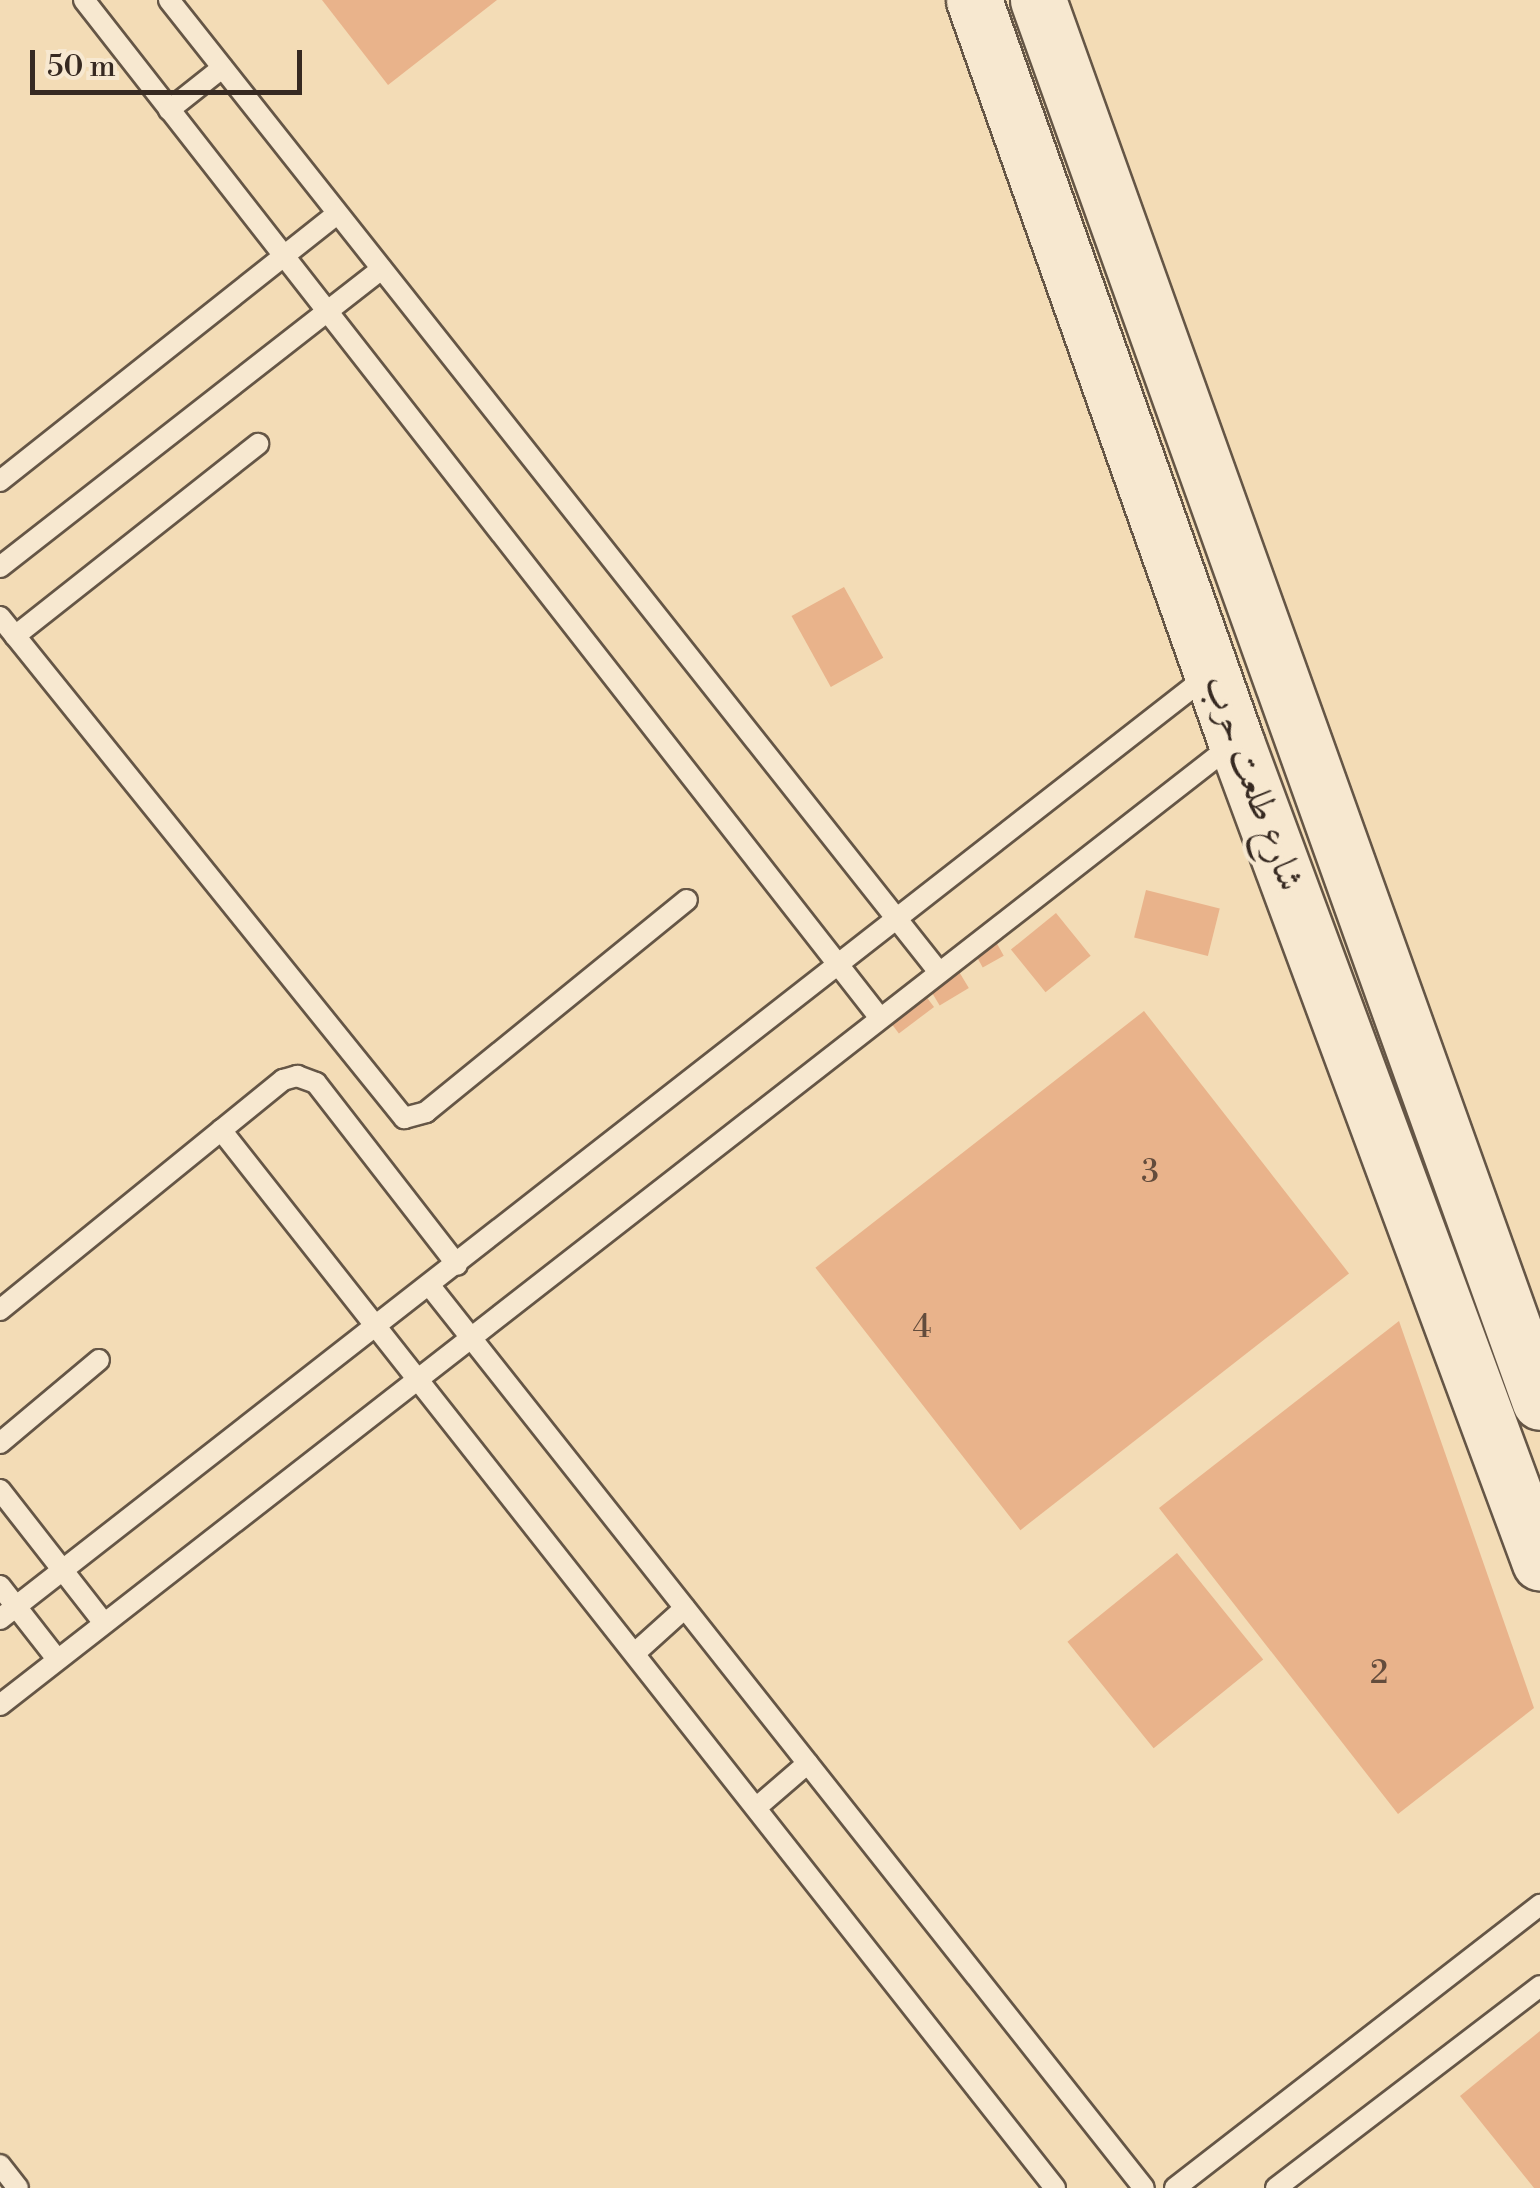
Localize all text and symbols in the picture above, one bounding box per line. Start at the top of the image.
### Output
scale bar [35,30,308,92]
text: 50 m [47,48,116,86]
street label: شارع طلعت حرب [1193,669,1313,897]
house number: 3 [1141,1153,1159,1191]
house number: 4 [912,1308,932,1346]
house number: 2 [1370,1654,1388,1692]

